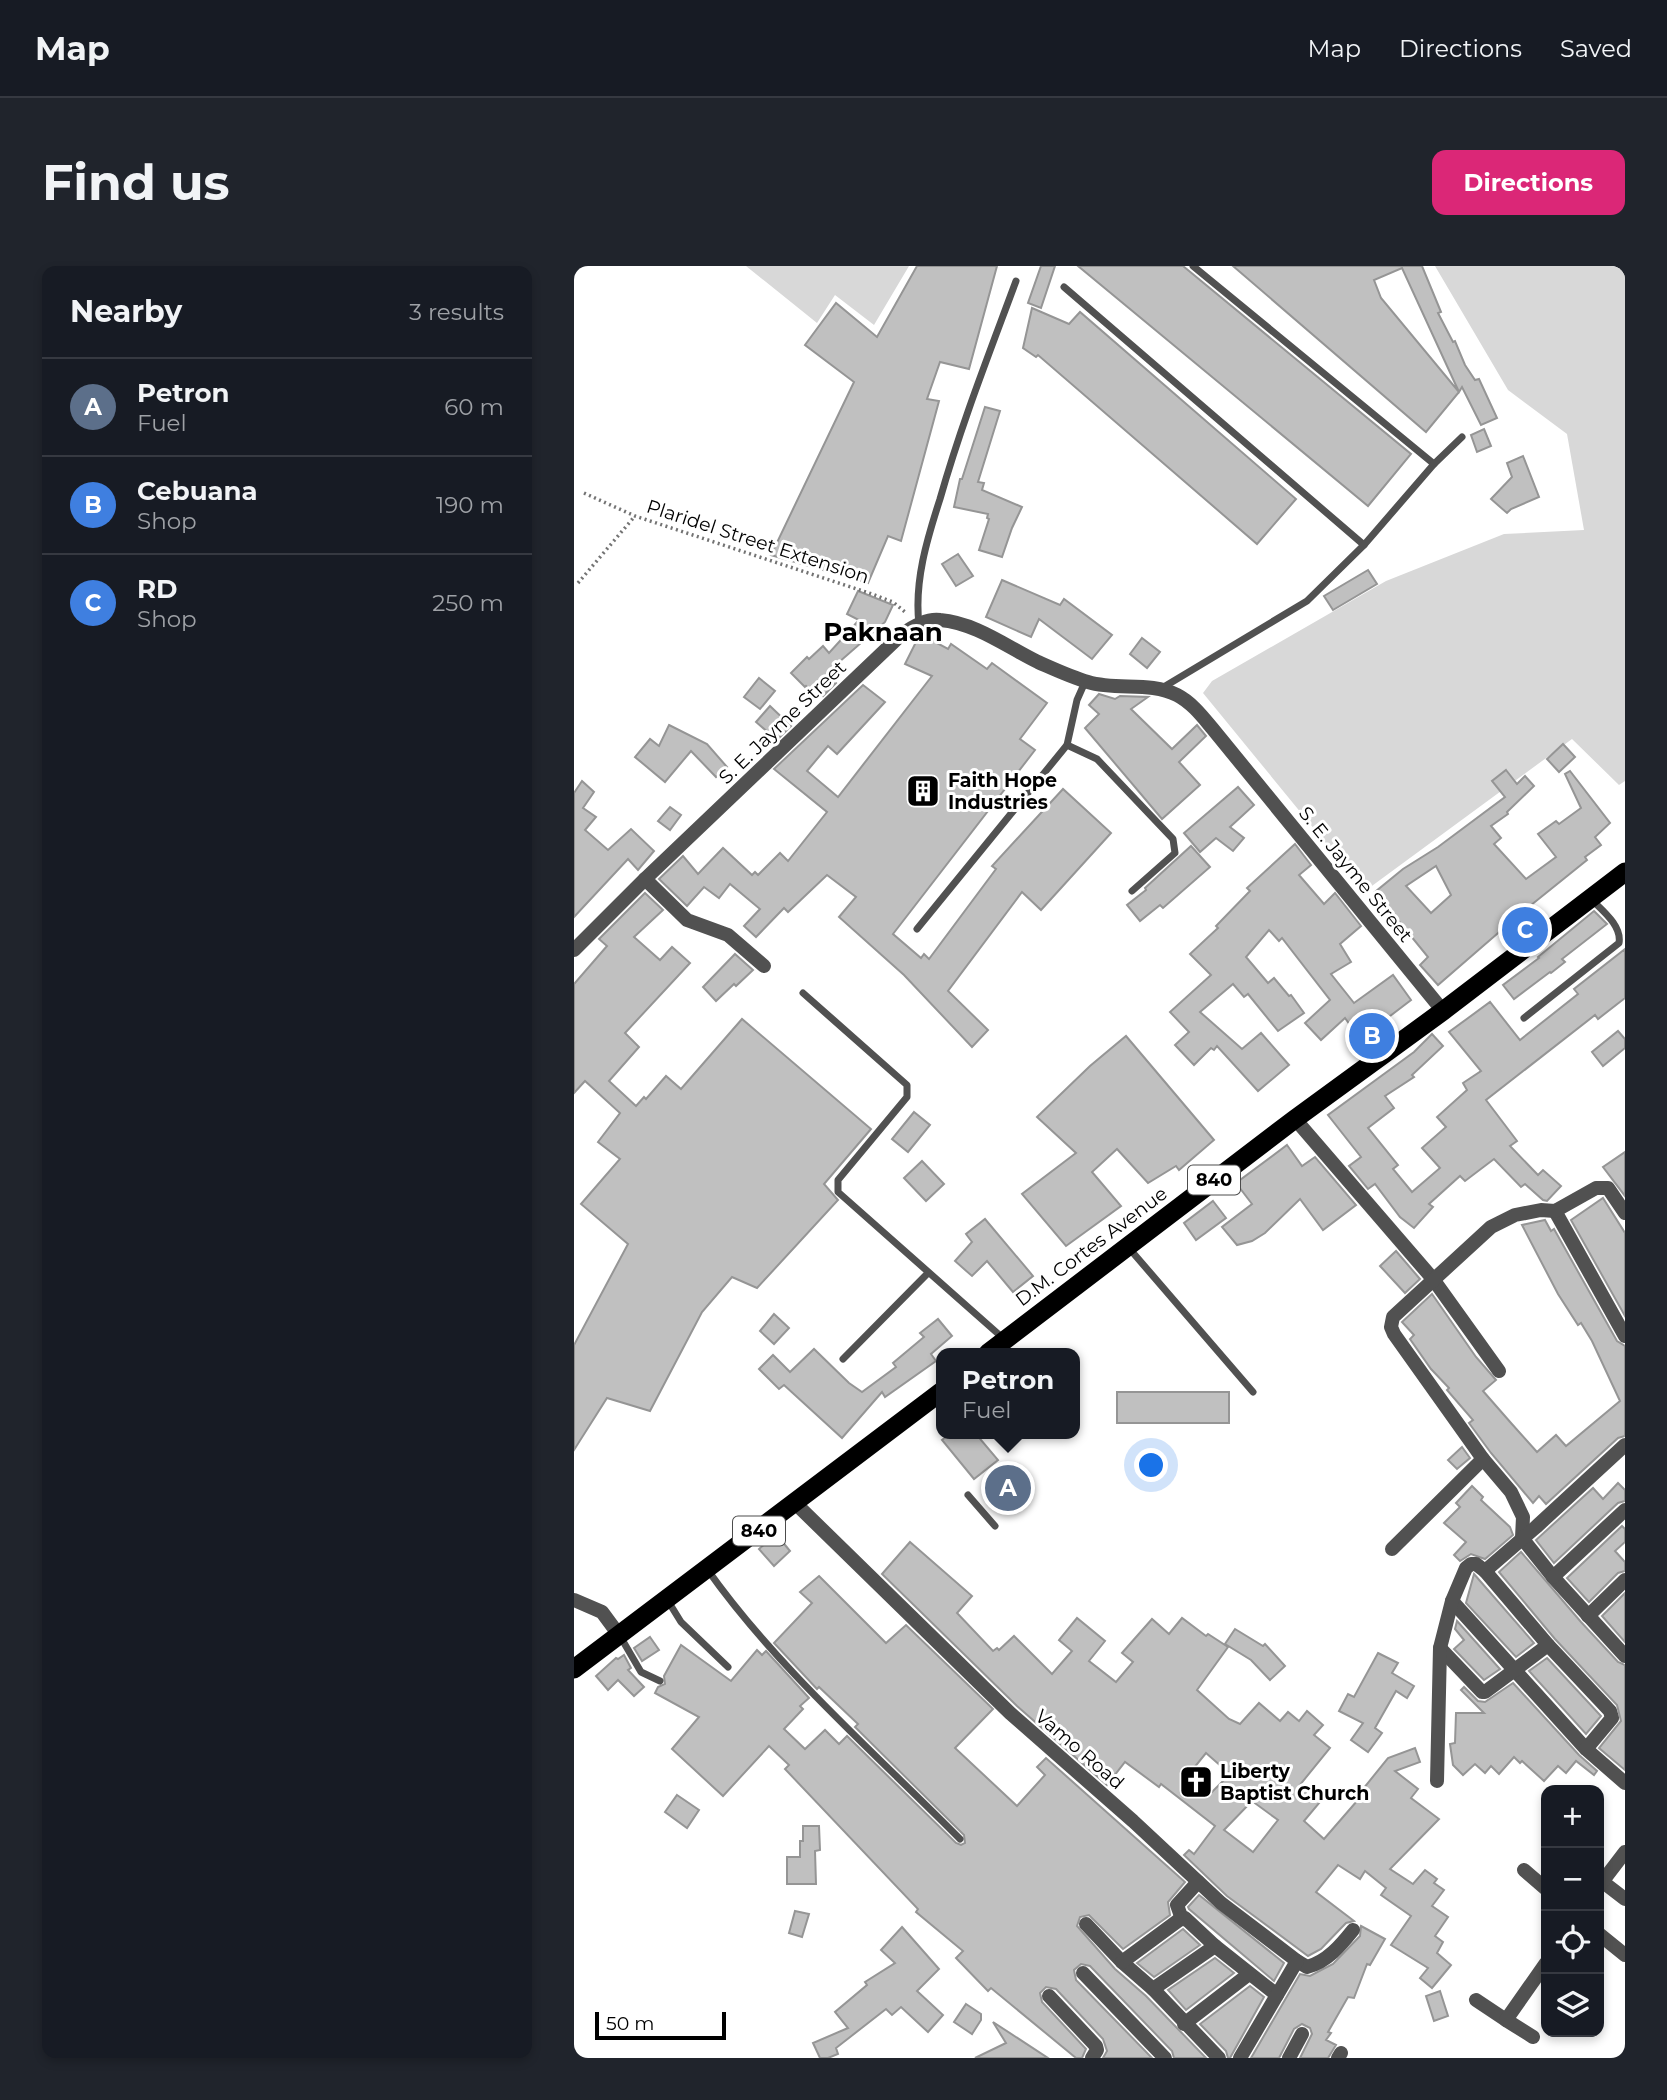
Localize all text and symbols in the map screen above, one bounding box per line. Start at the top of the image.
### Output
text: Map [35,28,110,68]
text: Map [1308,34,1361,63]
text: Directions [1399,34,1522,63]
text: Saved [1560,34,1632,63]
button: Directions [1432,150,1625,215]
text: Find us [42,153,230,212]
text: Nearby [70,293,182,330]
text: 3 results [409,298,504,326]
text: Petron [137,377,229,409]
text: A [84,393,102,421]
text: 60 m [444,393,504,421]
text: Fuel [137,409,187,437]
text: Cebuana [137,475,258,507]
text: B [84,491,102,519]
text: 190 m [436,491,504,519]
street label: Plaridel Street Extension [644,495,872,588]
text: Shop [137,507,197,535]
text: RD [137,573,178,605]
text: C [85,589,101,617]
text: 250 m [432,589,504,617]
text: Shop [137,605,197,633]
district label: Paknaan [823,616,943,648]
street label: S. E. Jayme Street [714,656,851,789]
place label: Faith Hope Industries [948,769,1057,814]
building icon: Faith Hope Industries [904,772,942,810]
street label: S. E. Jayme Street [1294,802,1417,947]
pin: C [1502,904,1548,956]
pin: B [1349,1010,1395,1062]
road number: 840 [1188,1166,1240,1195]
street label: D.M. Cortes Avenue [1011,1182,1172,1311]
popup [936,1348,1080,1439]
text: Petron [962,1364,1054,1396]
text: Fuel [962,1396,1011,1424]
your location [1134,1448,1168,1482]
pin: A [985,1462,1031,1514]
road number: 840 [733,1516,785,1546]
street label: Vamo Road [1031,1705,1129,1794]
place label: Liberty Baptist Church [1220,1760,1369,1805]
church icon: Liberty Baptist Church [1177,1763,1215,1801]
map controls [1541,1785,1604,2037]
button: + [1541,1785,1604,1848]
button: − [1541,1848,1604,1911]
button: locate [1541,1911,1604,1974]
button: layers [1541,1974,1604,2037]
scale bar [595,2009,726,2041]
text: 50 m [606,2012,654,2035]

